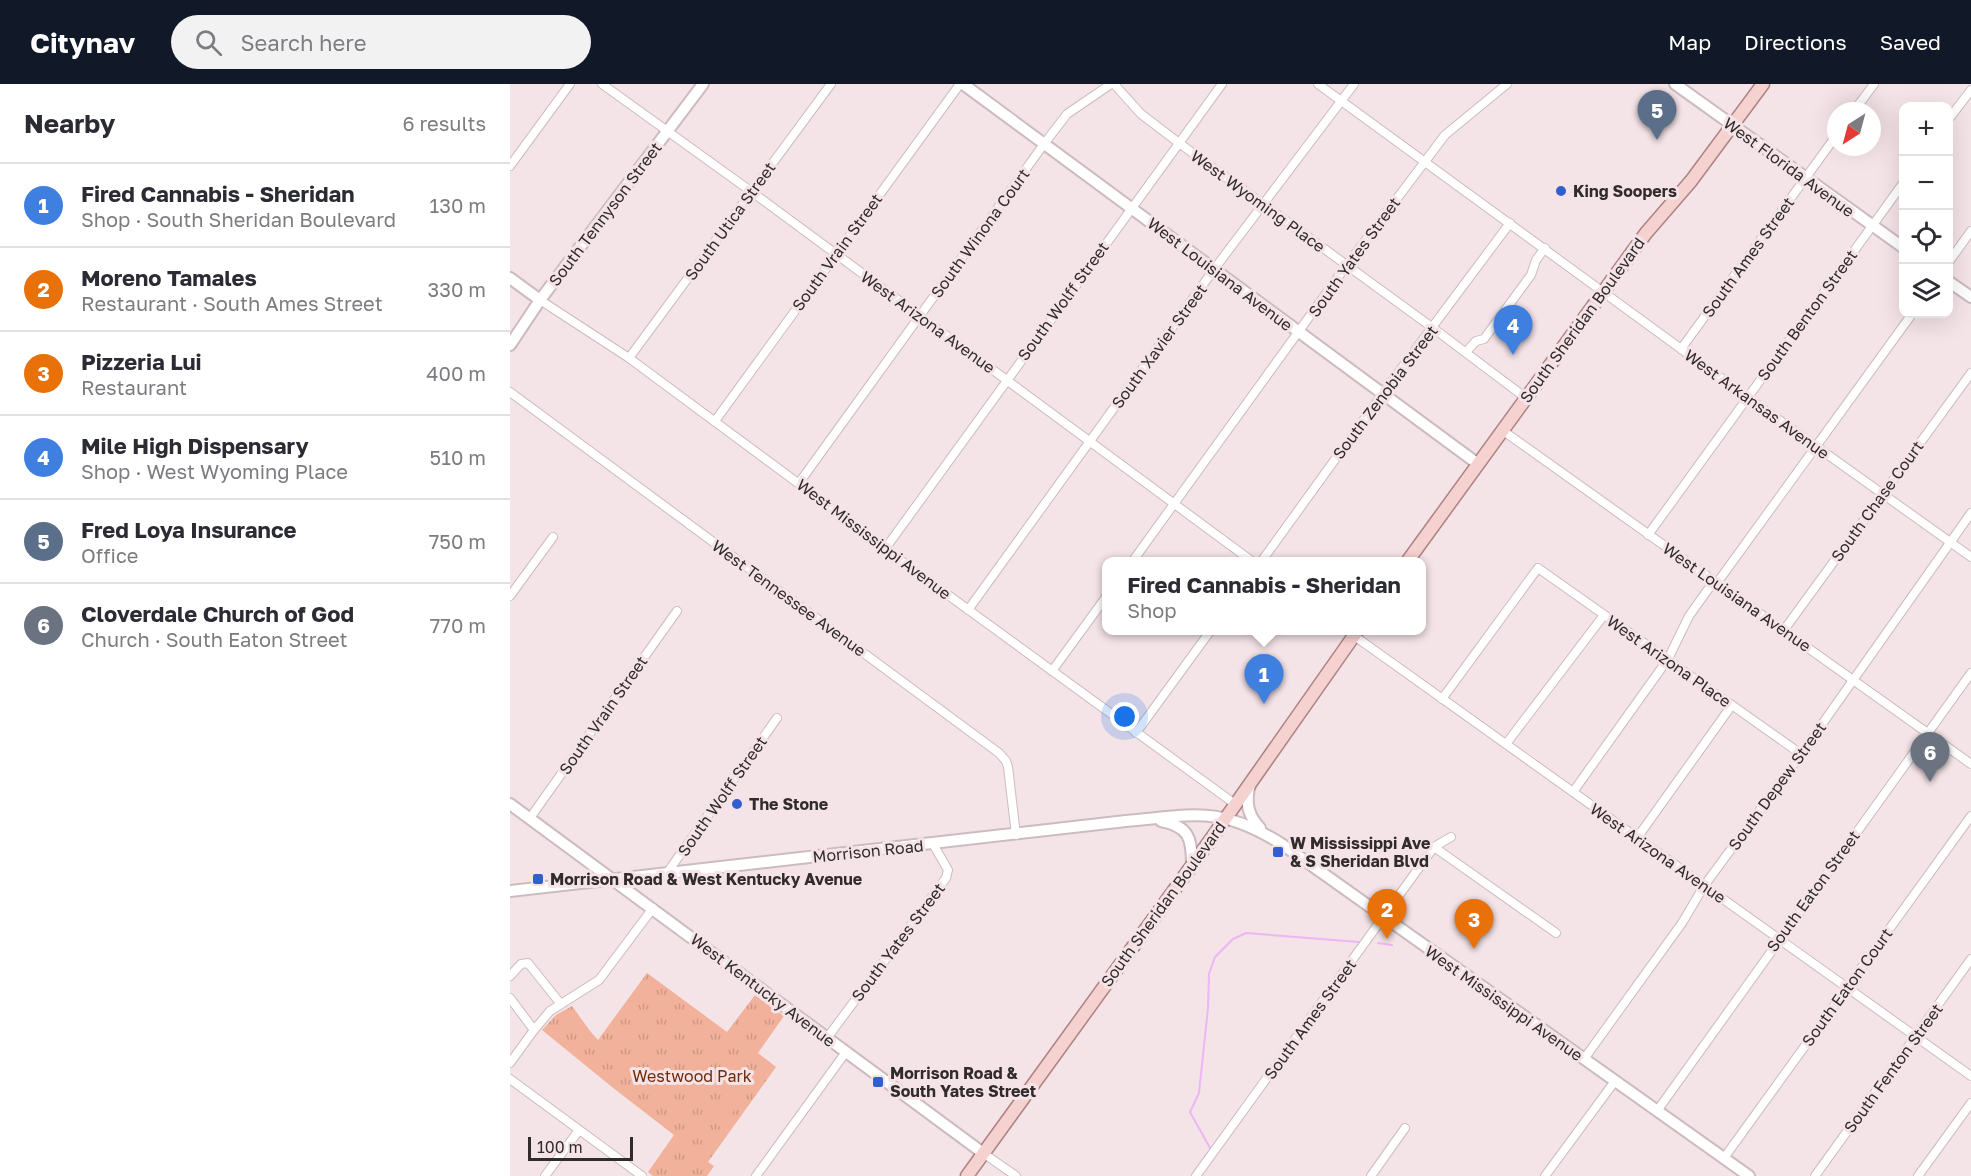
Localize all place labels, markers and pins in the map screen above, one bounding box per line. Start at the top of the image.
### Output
pin: 5 [1638,91,1676,140]
place label: King Soopers [1573,181,1677,201]
marker: King Soopers [1554,184,1568,198]
pin: 4 [1494,306,1532,355]
pin: 1 [1244,654,1284,704]
pin: 6 [1910,732,1950,782]
place label: The Stone [749,794,828,814]
marker: The Stone [730,797,744,811]
place label: W Mississippi Ave & S Sheridan Blvd [1290,833,1431,871]
marker: W Mississippi Ave & S Sheridan Blvd [1271,845,1285,859]
place label: Morrison Road & West Kentucky Avenue [550,869,862,889]
marker: Morrison Road & West Kentucky Avenue [531,872,545,886]
pin: 2 [1368,890,1406,939]
pin: 3 [1454,900,1494,949]
place label: Morrison Road & South Yates Street [890,1063,1036,1101]
marker: Morrison Road & South Yates Street [871,1075,885,1089]

